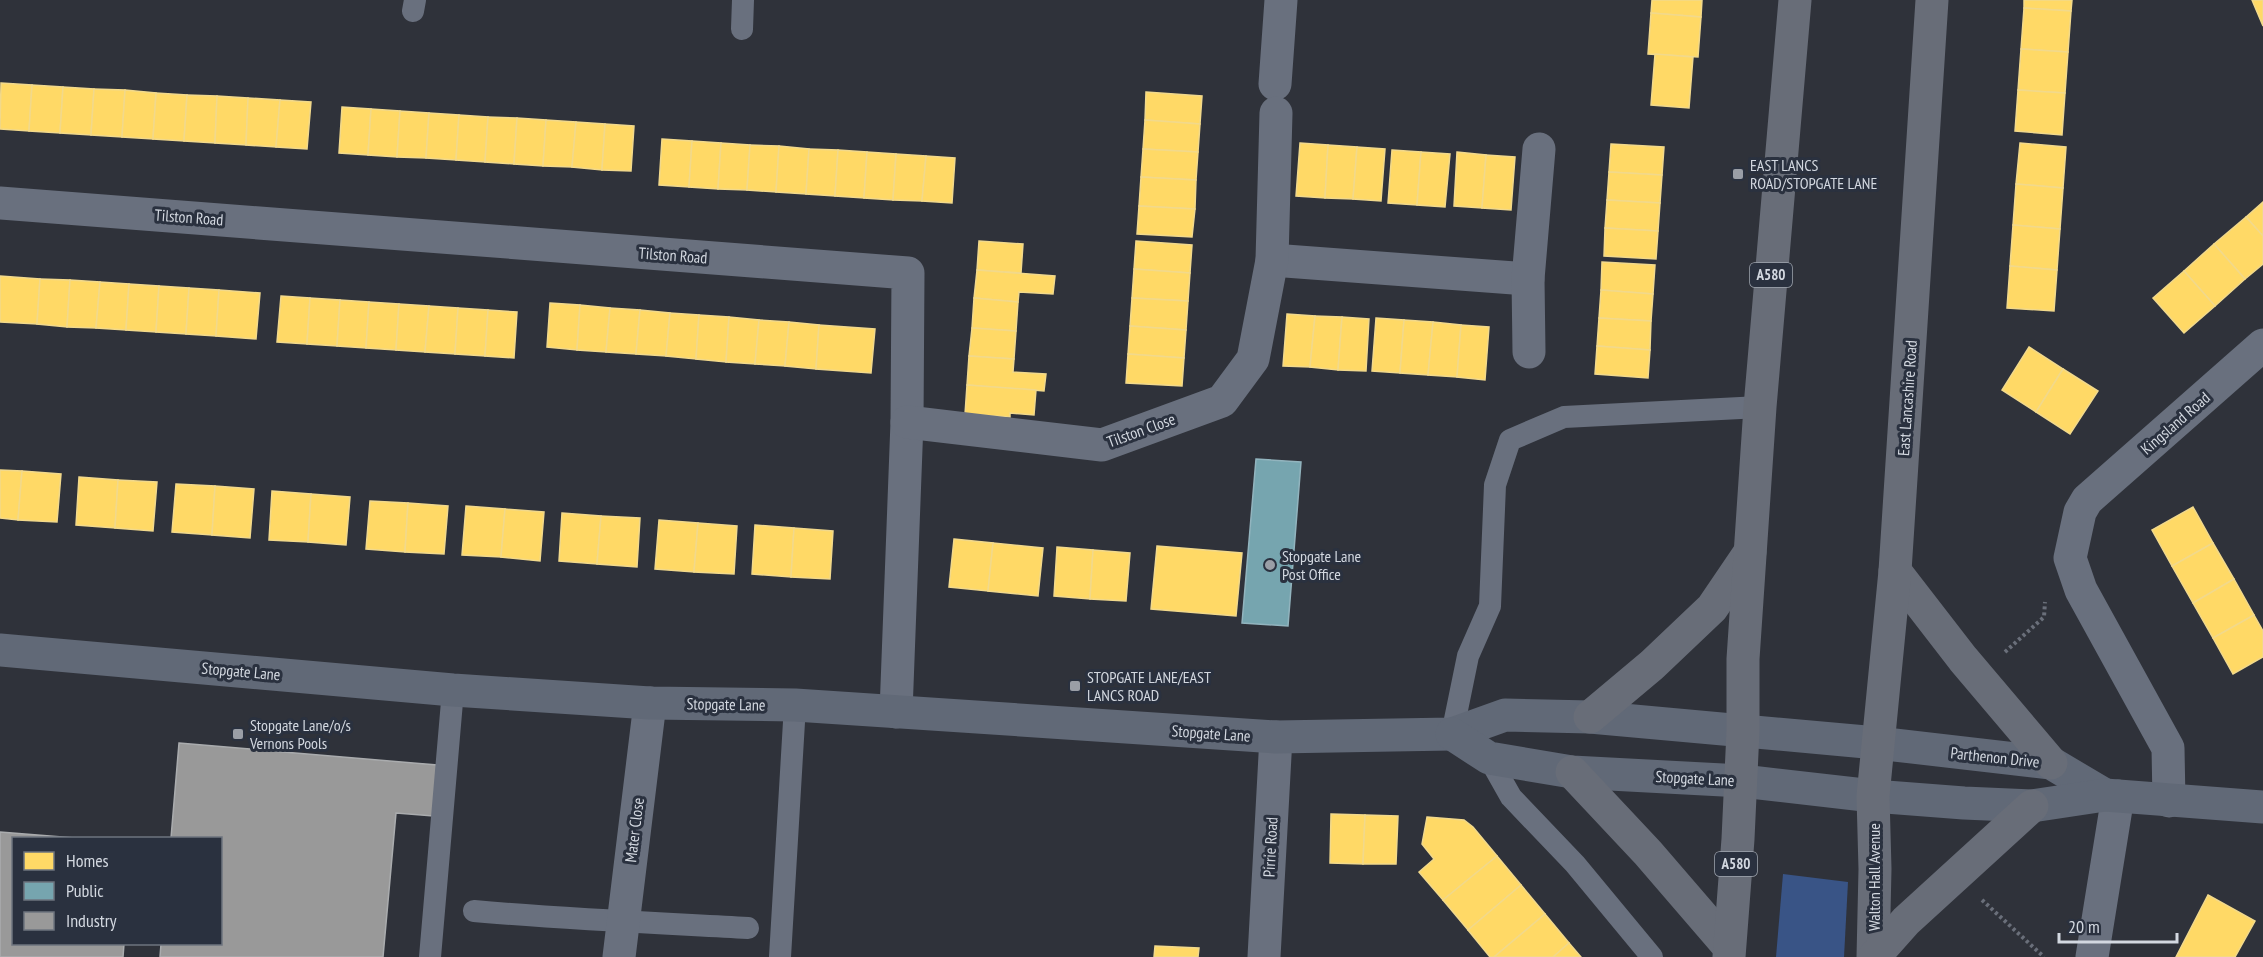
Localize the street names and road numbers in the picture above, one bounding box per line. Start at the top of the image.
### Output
street label: Tilston Road [154,205,224,229]
street label: Tilston Road [638,243,708,267]
road number: A580 [1750,263,1792,287]
street label: East Lancashire Road [1893,339,1921,457]
street label: Kingsland Road [2136,387,2214,459]
street label: Tilston Close [1104,408,1178,452]
street label: Stopgate Lane [201,658,281,684]
street label: Stopgate Lane [686,693,766,715]
street label: Stopgate Lane [1171,720,1251,746]
street label: Parthenon Drive [1949,742,2041,772]
street label: Stopgate Lane [1655,766,1735,790]
street label: Mater Close [620,796,648,864]
street label: Pirrie Road [1258,816,1282,878]
street label: Walton Hall Avenue [1864,823,1884,931]
road number: A580 [1715,852,1757,876]

